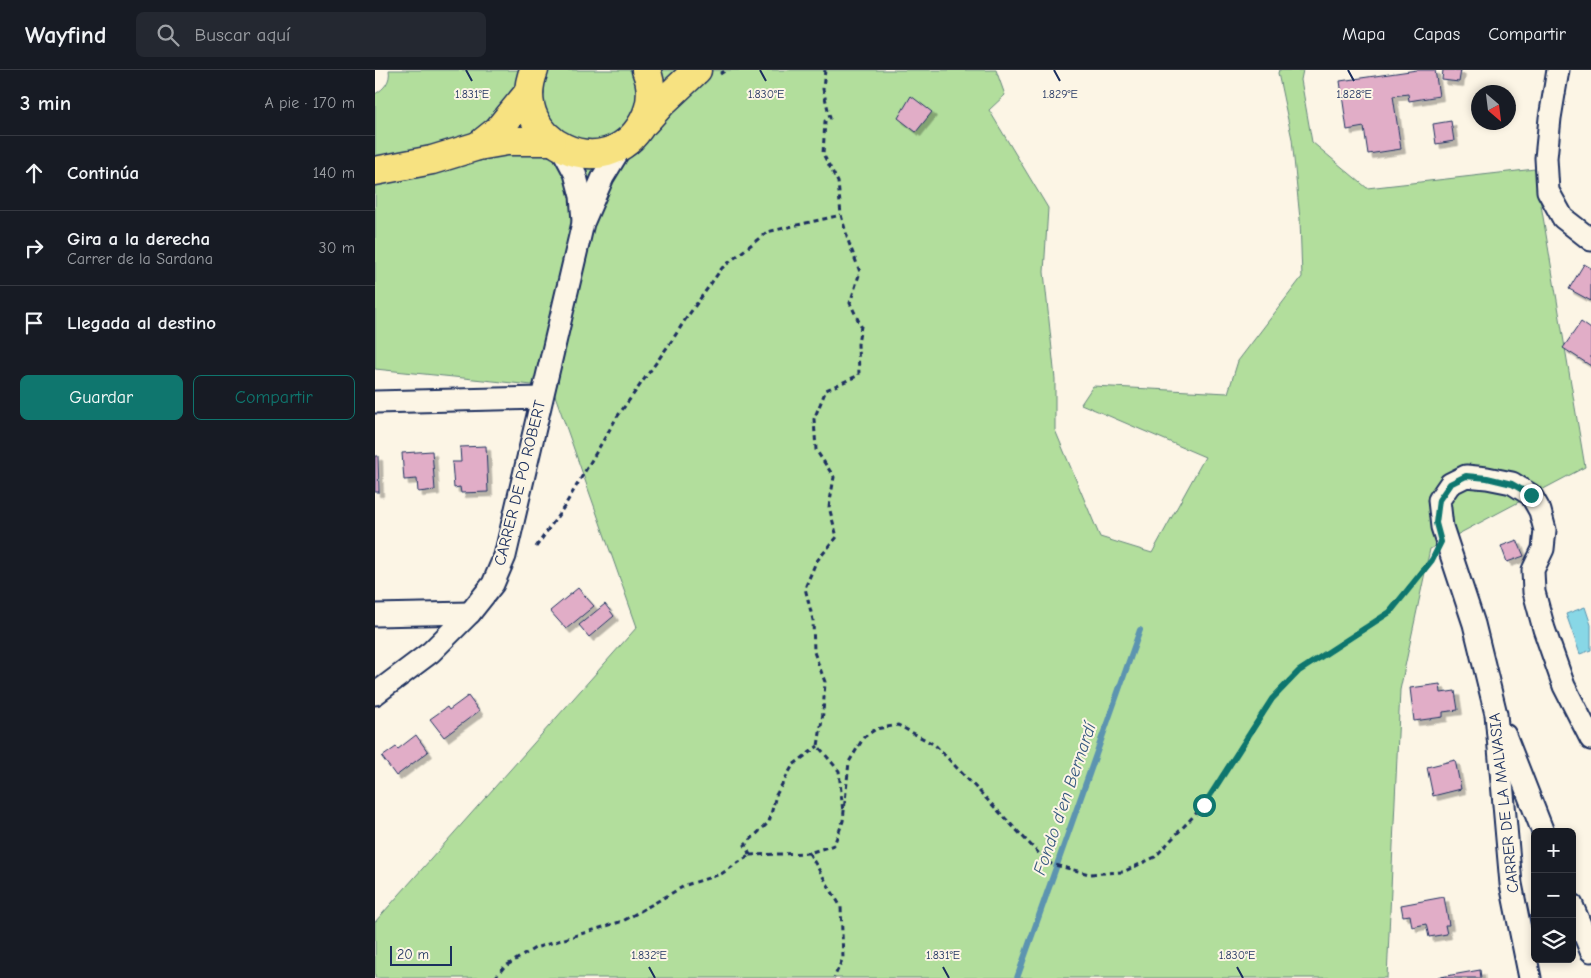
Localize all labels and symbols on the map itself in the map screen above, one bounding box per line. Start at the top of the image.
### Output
north arrow [1471,85,1516,130]
text: 1.831°E [455,87,489,101]
text: 1.830°E [748,87,784,101]
text: 1.829°E [1042,87,1078,101]
text: 1.828°E [1336,87,1372,101]
street label: CARRER DE PO ROBERT [491,398,549,567]
route end [1520,484,1543,507]
street label: CARRER DE LA MALVASIA [1486,712,1522,894]
water label: Fondo d'en Bernardí [1029,718,1102,878]
route start [1193,794,1216,817]
scale bar [390,943,453,966]
text: 1.832°E [631,948,667,962]
text: 1.831°E [926,948,960,962]
text: 1.830°E [1219,948,1255,962]

